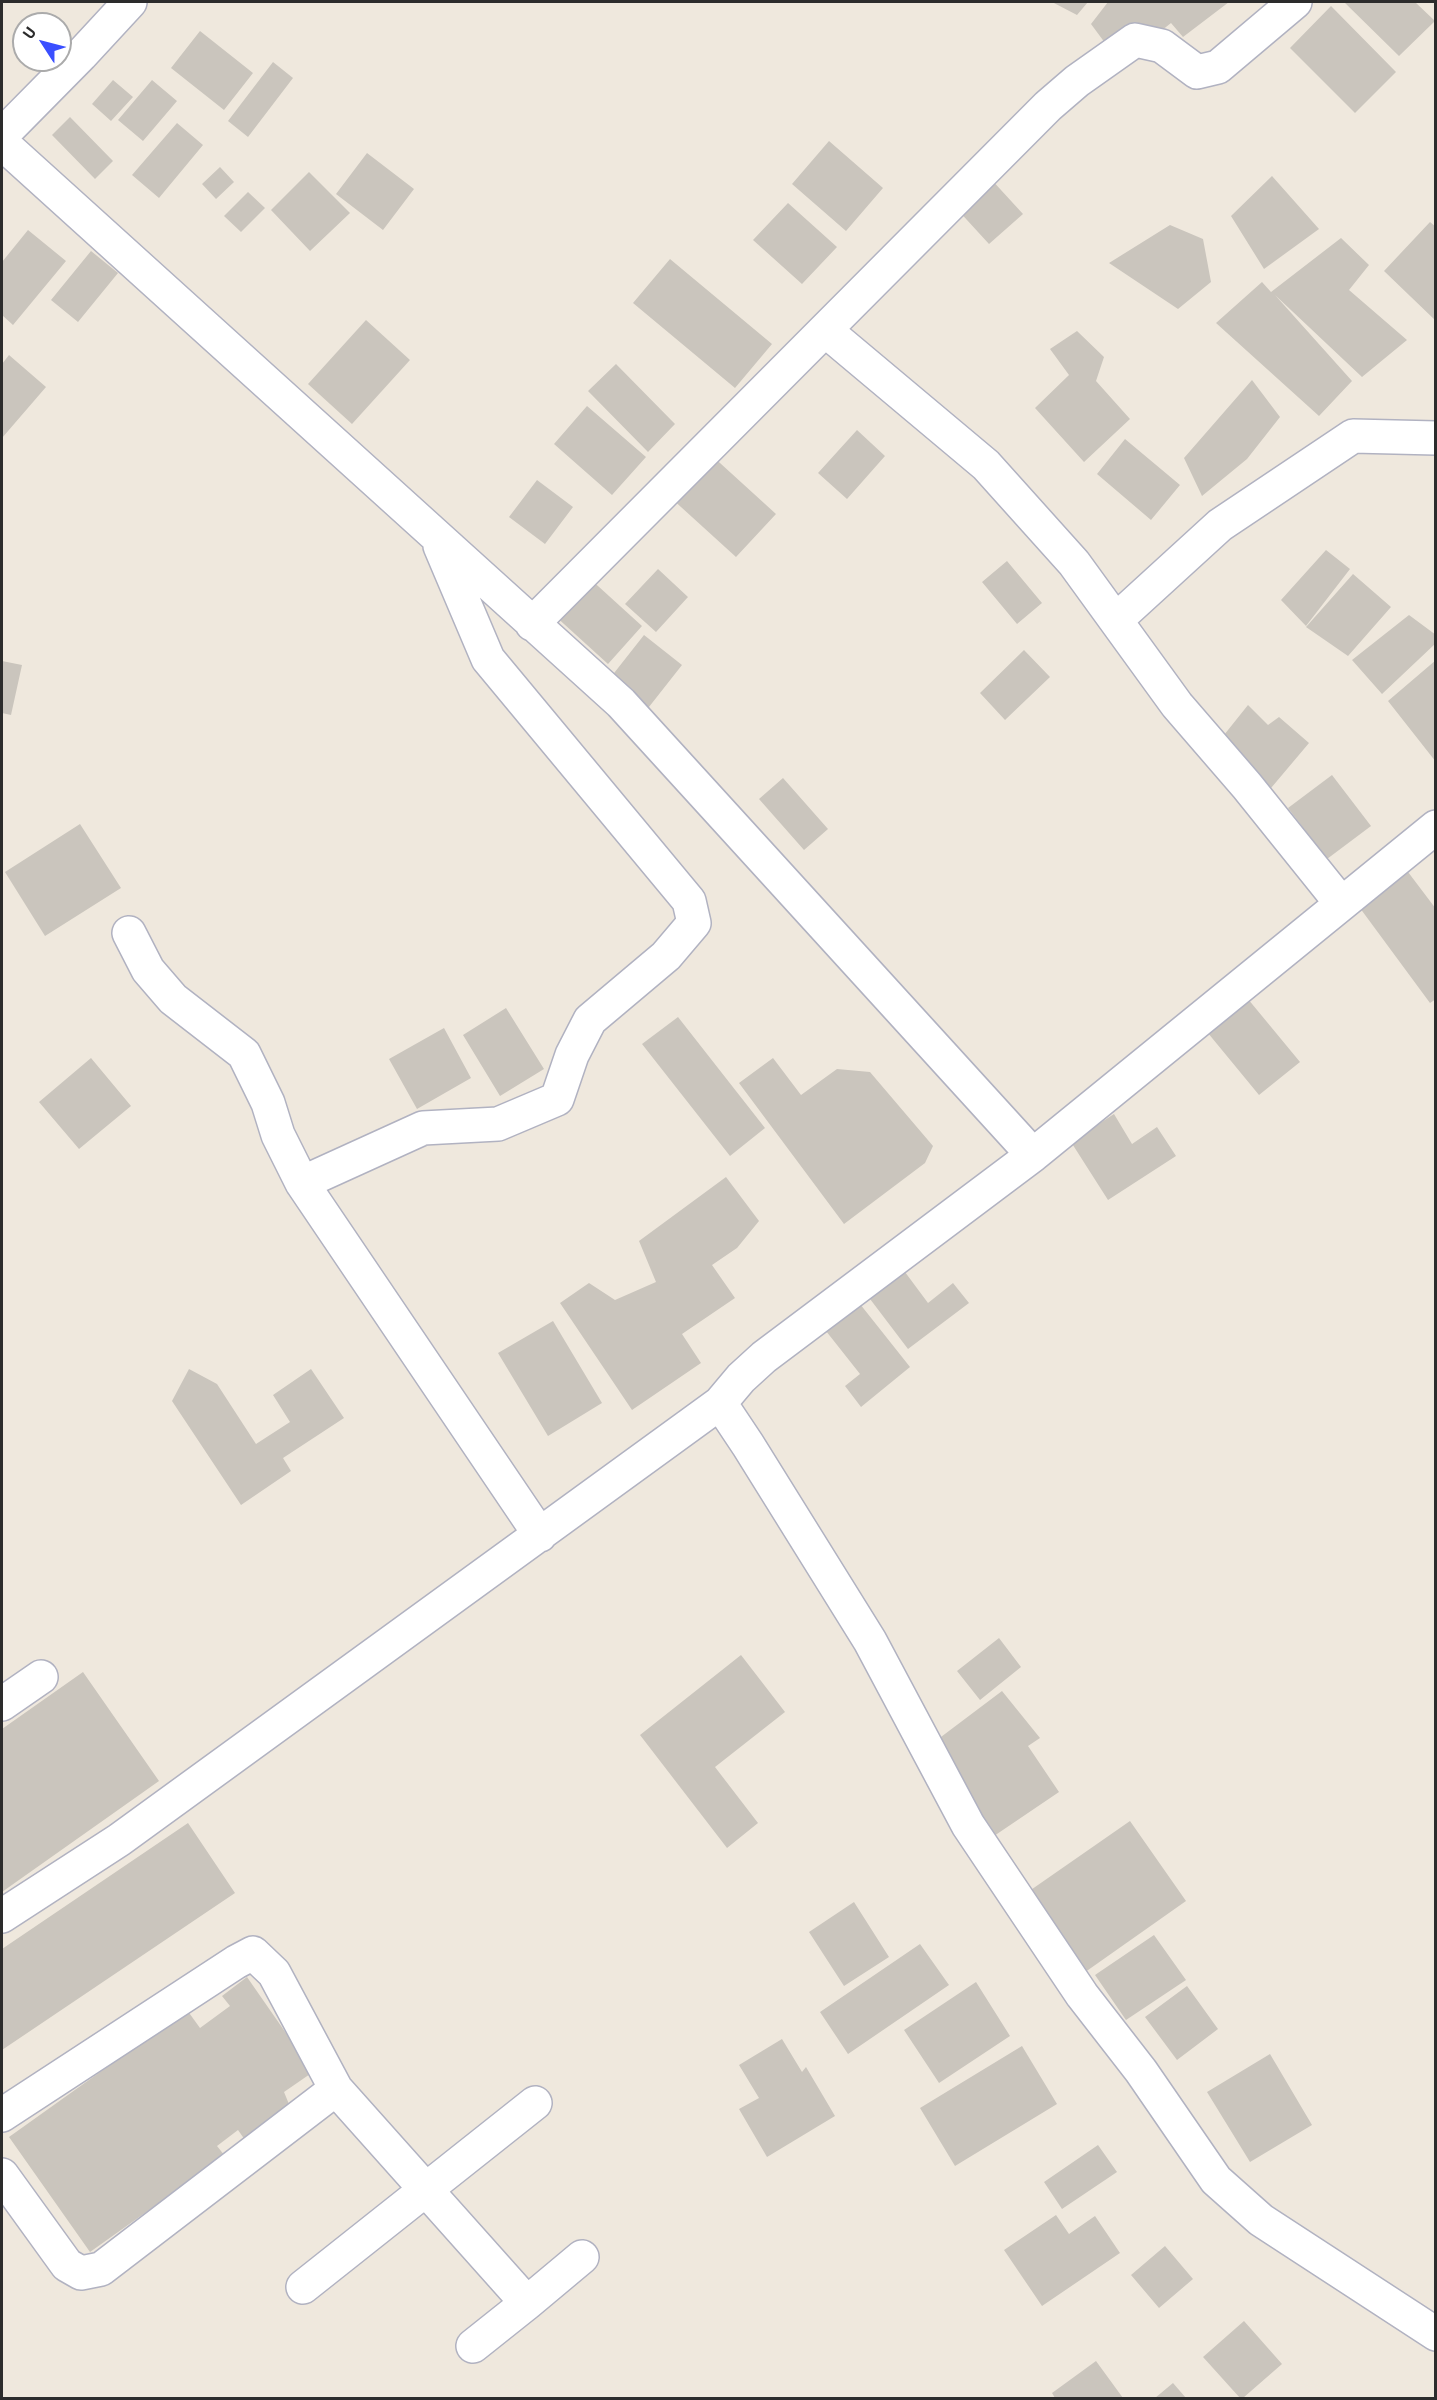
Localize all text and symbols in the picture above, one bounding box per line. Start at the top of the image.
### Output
north arrow [12,12,72,72]
text: U [18,23,39,42]

